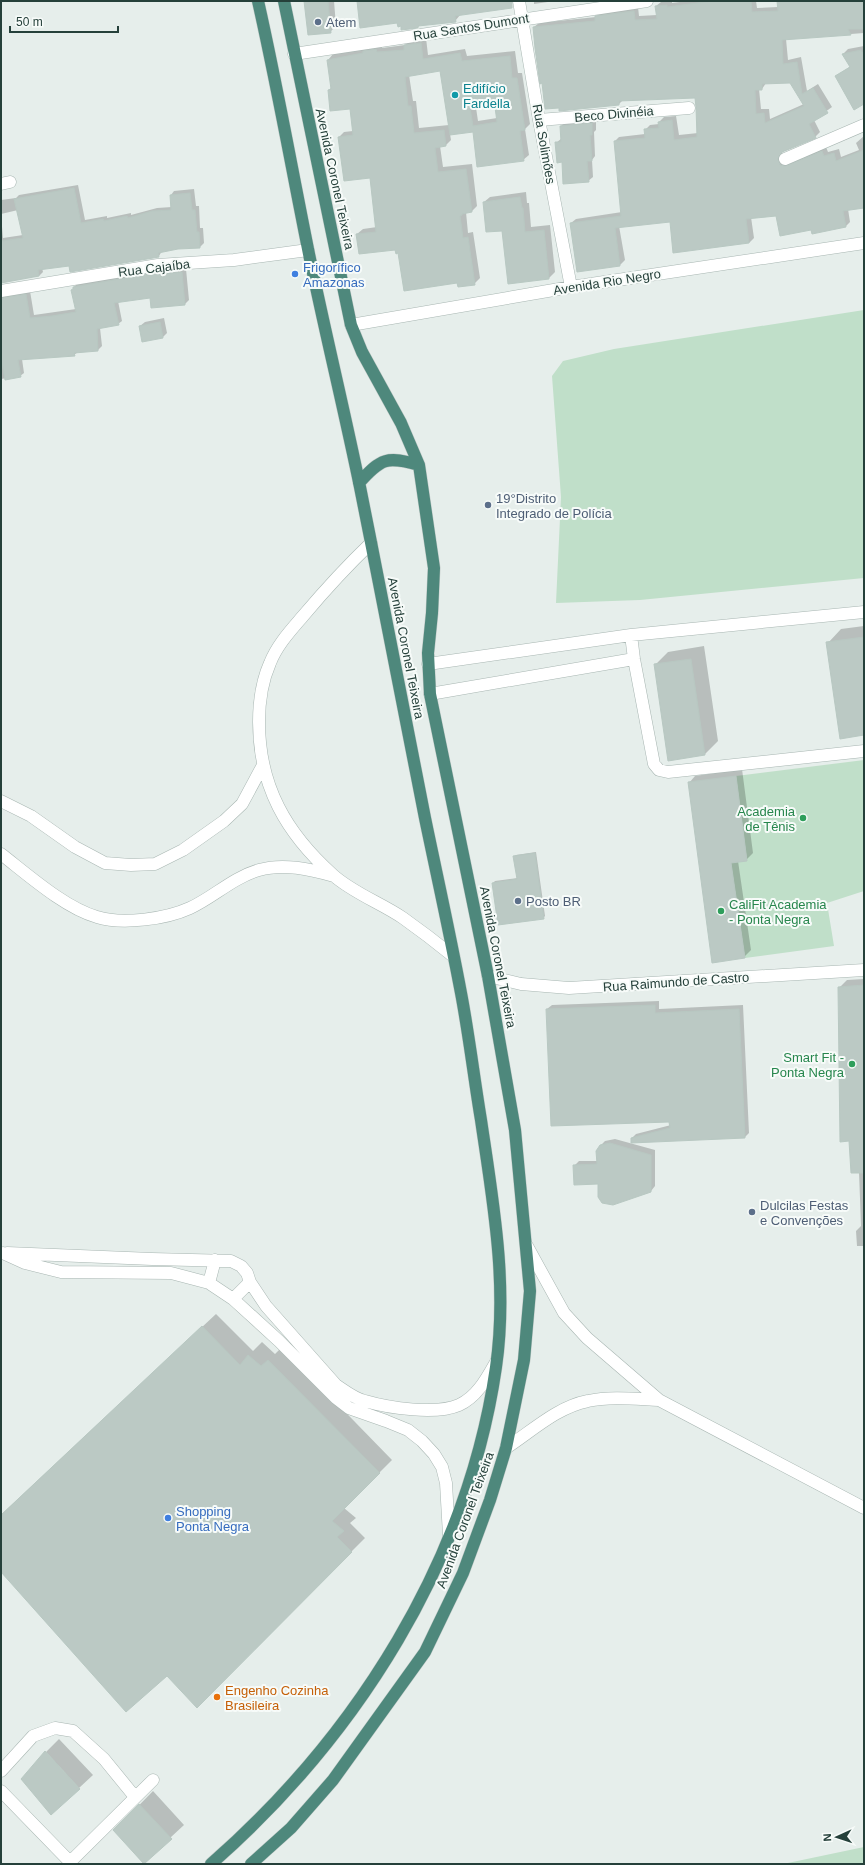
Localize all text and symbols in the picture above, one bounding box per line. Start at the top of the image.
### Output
scale bar [10,8,118,34]
street label: Rua Santos Dumont [412,10,530,44]
text: 50 m [16,15,43,29]
place label: Atem [326,15,356,30]
marker: Atem [313,17,323,27]
place label: Edifício Fardella [463,81,511,111]
marker: Edifício Fardella [450,90,460,100]
street label: Rua Solimões [530,103,558,186]
street label: Beco Divinéia [574,103,655,125]
street label: Avenida Coronel Teixeira [313,107,357,252]
street label: Rua Cajaíba [117,256,192,280]
place label: Frigorífico Amazonas [303,260,365,290]
street label: Avenida Rio Negro [552,266,662,298]
marker: Frigorífico Amazonas [290,269,300,279]
place label: 19°Distrito Integrado de Polícia [496,491,612,521]
marker: 19°Distrito Integrado de Polícia [483,500,493,510]
street label: Avenida Coronel Teixeira [385,576,427,721]
place label: Academia de Tênis [737,804,796,834]
marker: Academia de Tênis [798,813,808,823]
street label: Avenida Coronel Teixeira [477,885,519,1030]
place label: Posto BR [526,894,581,909]
marker: Posto BR [513,896,523,906]
place label: CaliFit Academia - Ponta Negra [729,897,827,927]
marker: CaliFit Academia - Ponta Negra [716,906,726,916]
street label: Rua Raimundo de Castro [602,969,750,995]
place label: Smart Fit - Ponta Negra [771,1050,845,1080]
marker: Smart Fit - Ponta Negra [847,1059,857,1069]
place label: Dulcilas Festas e Convenções [760,1198,849,1228]
marker: Dulcilas Festas e Convenções [747,1207,757,1217]
street label: Avenida Coronel Teixeira [433,1449,497,1590]
place label: Shopping Ponta Negra [176,1504,250,1534]
marker: Shopping Ponta Negra [163,1513,173,1523]
place label: Engenho Cozinha Brasileira [225,1683,329,1713]
marker: Engenho Cozinha Brasileira [212,1692,222,1702]
north arrow [817,1817,857,1857]
text: N [821,1833,833,1842]

